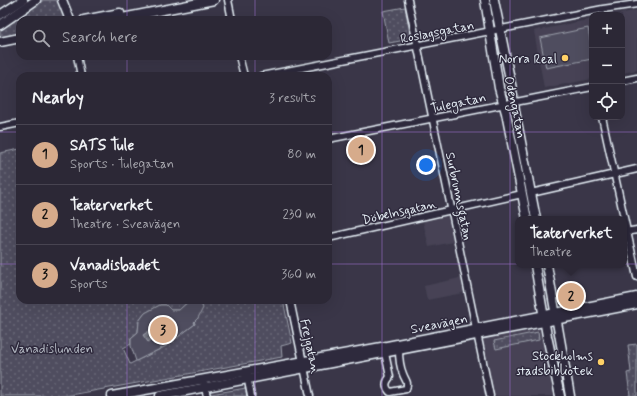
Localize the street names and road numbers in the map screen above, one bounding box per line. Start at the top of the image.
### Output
street label: Roslagsgatan [399,17,476,49]
street label: Odengatan [499,75,529,140]
street label: Tulegatan [429,89,488,119]
street label: Surbrunnsgatan [439,151,476,242]
street label: Döbelnsgatan [361,196,438,229]
street label: Sveavägen [409,311,469,338]
street label: Frejgatan [295,317,324,375]

